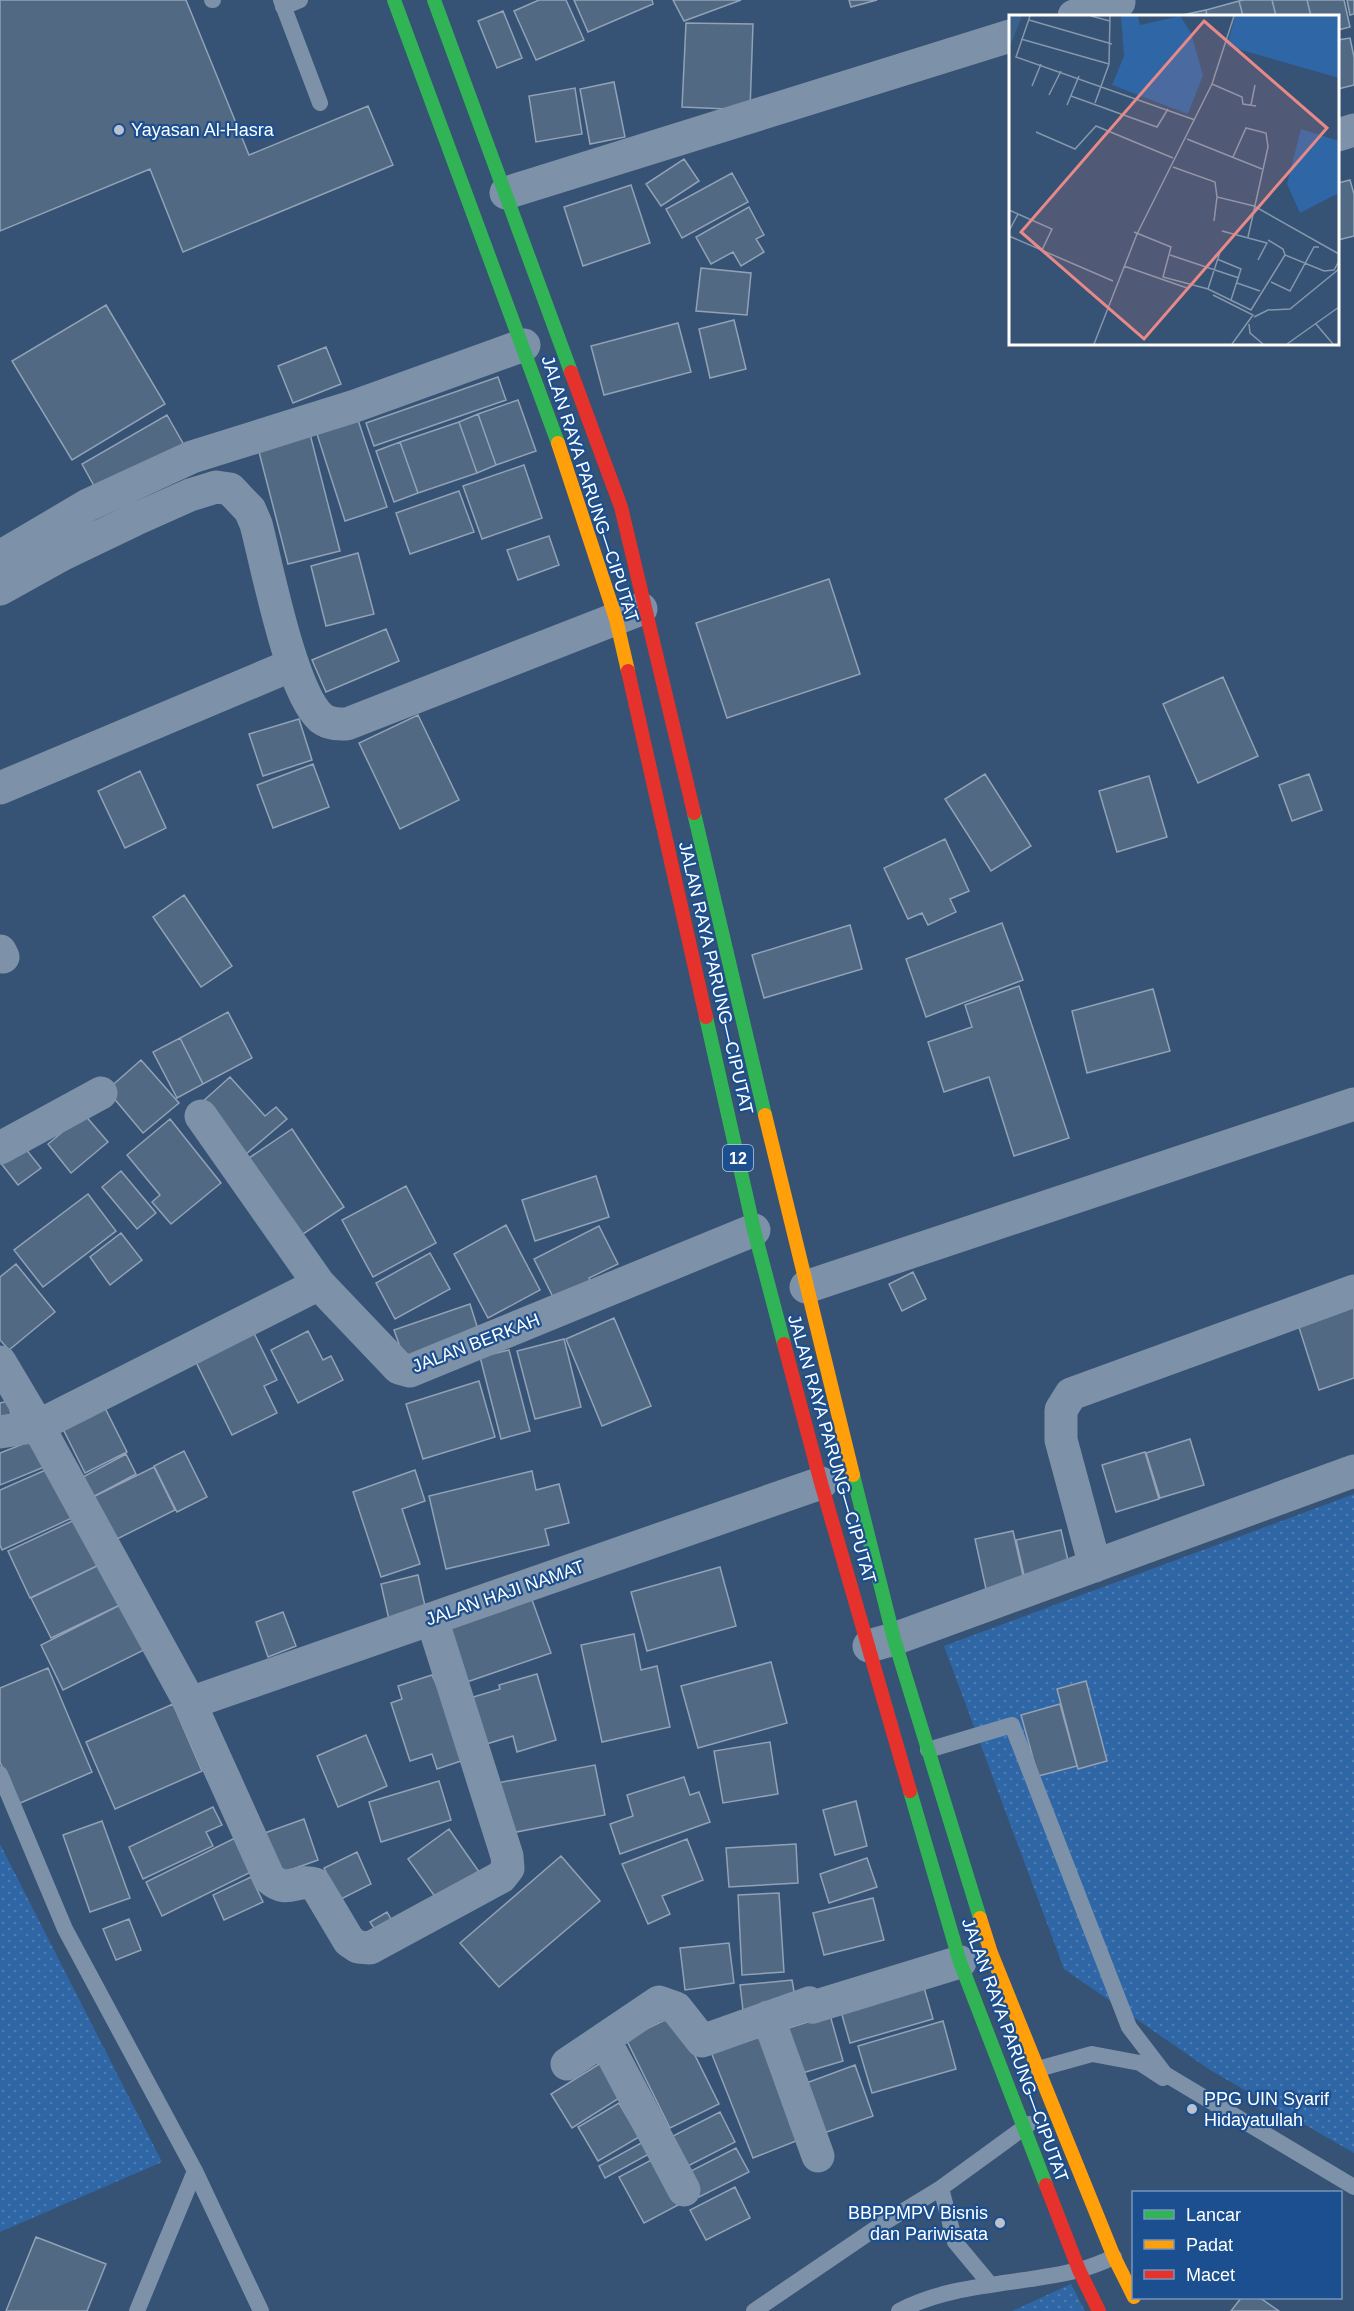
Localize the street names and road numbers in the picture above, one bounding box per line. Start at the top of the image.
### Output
street label: JALAN RAYA PARUNG—CIPUTAT [537,353,643,625]
street label: JALAN RAYA PARUNG—CIPUTAT [675,840,757,1116]
road number: 12 [723,1145,753,1171]
street label: JALAN BERKAH [409,1309,543,1377]
street label: JALAN RAYA PARUNG—CIPUTAT [784,1312,880,1586]
street label: JALAN HAJI NAMAT [423,1556,587,1630]
street label: JALAN RAYA PARUNG—CIPUTAT [958,1915,1072,2185]

